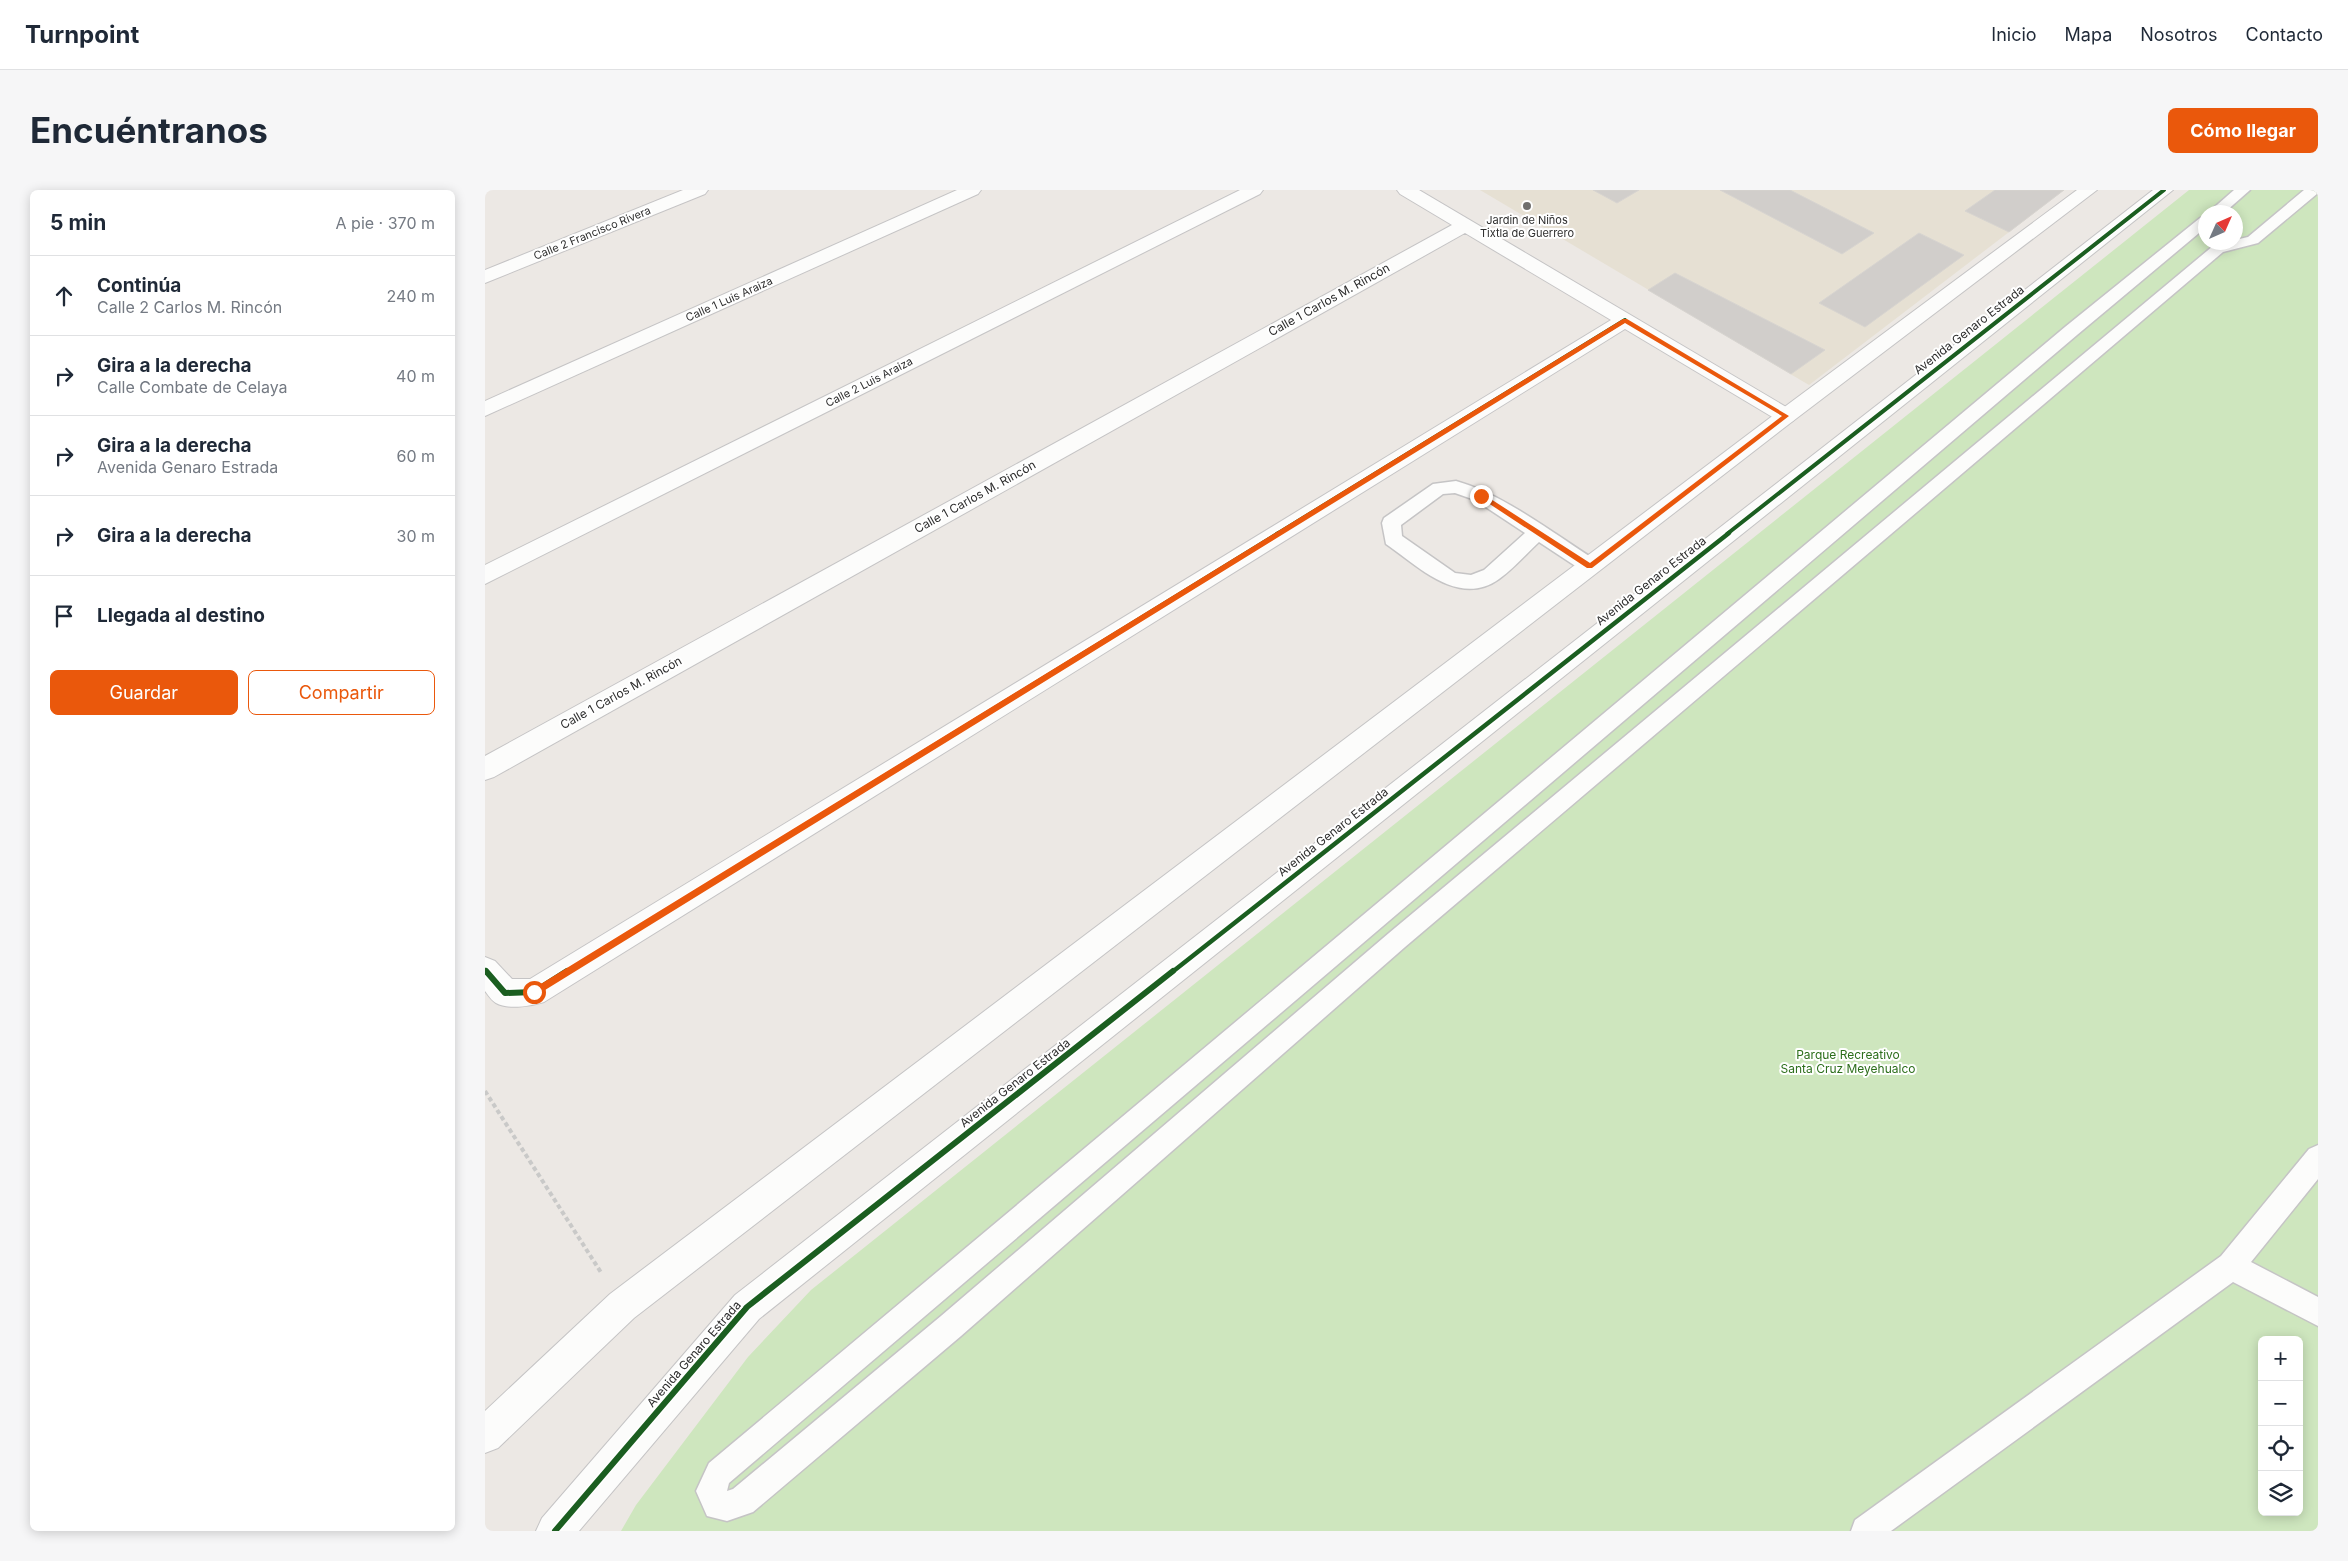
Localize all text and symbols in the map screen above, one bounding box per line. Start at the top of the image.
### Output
text: Turnpoint [25,20,139,49]
text: Inicio [1991,24,2037,45]
text: Mapa [2065,24,2112,45]
text: Nosotros [2140,24,2218,45]
text: Contacto [2246,24,2323,45]
button: Cómo llegar [2168,108,2318,153]
text: Encuéntranos [30,109,268,151]
marker: Jardin de Niños Tixtla de Guerrero [1521,200,1533,212]
street label: Calle 2 Francisco Rivera [531,203,653,263]
north arrow [2198,205,2243,250]
text: 5 min [50,210,106,235]
text: A pie · 370 m [336,213,435,233]
place label: Jardin de Niños Tixtla de Guerrero [1480,213,1574,240]
street label: Calle 1 Carlos M. Rincón [1265,260,1392,339]
text: Continúa [97,274,181,297]
street label: Calle 1 Luis Araiza [683,274,775,324]
icon: ahead [50,282,78,310]
street label: Avenida Genaro Estrada [1911,282,2027,377]
text: 240 m [387,286,435,306]
text: Calle 2 Carlos M. Rincón [97,297,282,317]
text: Gira a la derecha [97,354,252,377]
street label: Calle 2 Luis Araiza [823,354,915,410]
icon: right [50,362,78,390]
text: 40 m [396,366,435,386]
text: Calle Combate de Celaya [97,377,288,397]
text: Gira a la derecha [97,434,252,457]
icon: right [50,442,78,470]
text: 60 m [396,446,435,466]
text: Avenida Genaro Estrada [97,457,278,477]
street label: Calle 1 Carlos M. Rincón [911,457,1038,536]
route end [1470,485,1493,508]
icon: right [50,522,78,550]
text: Gira a la derecha [97,524,252,547]
text: 30 m [397,526,435,546]
street label: Avenida Genaro Estrada [1593,533,1709,628]
icon: arrive [50,602,78,630]
text: Llegada al destino [97,604,265,627]
street label: Calle 1 Carlos M. Rincón [557,653,684,732]
button: Guardar [50,670,238,715]
button: Compartir [248,670,435,715]
street label: Avenida Genaro Estrada [1275,784,1391,879]
route start [523,981,546,1004]
street label: Avenida Genaro Estrada [957,1035,1073,1130]
park label: Parque Recreativo Santa Cruz Meyehualco [1781,1047,1916,1076]
street label: Avenida Genaro Estrada [643,1297,744,1410]
map controls [2258,1336,2303,1516]
button: + [2258,1336,2303,1381]
button: − [2258,1381,2303,1426]
button: locate [2258,1426,2303,1471]
button: layers [2258,1471,2303,1516]

